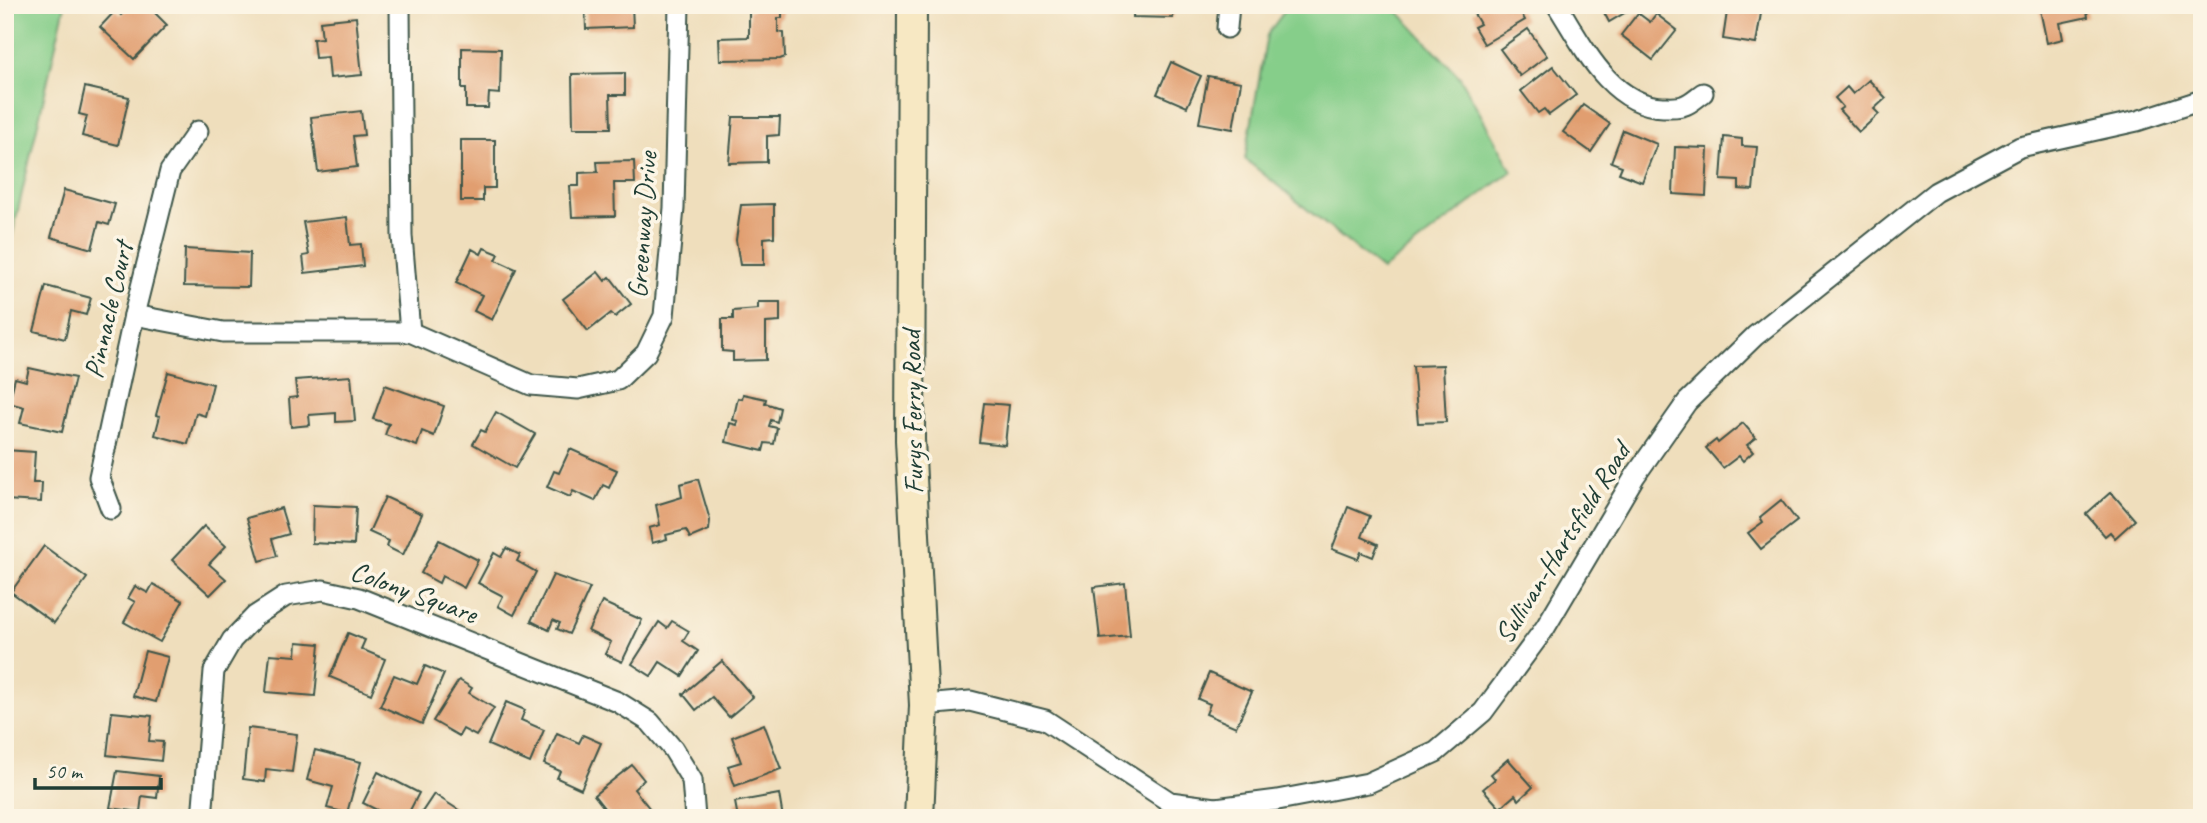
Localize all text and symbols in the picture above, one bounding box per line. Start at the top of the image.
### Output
street label: Greenway Drive [619,149,665,299]
street label: Pinnacle Court [75,235,142,382]
street label: Furys Ferry Road [893,326,931,494]
street label: Sullivan-Hartsfield Road [1486,433,1640,650]
street label: Colony Square [346,553,484,632]
scale bar [35,746,161,790]
text: 50 m [46,758,84,784]

